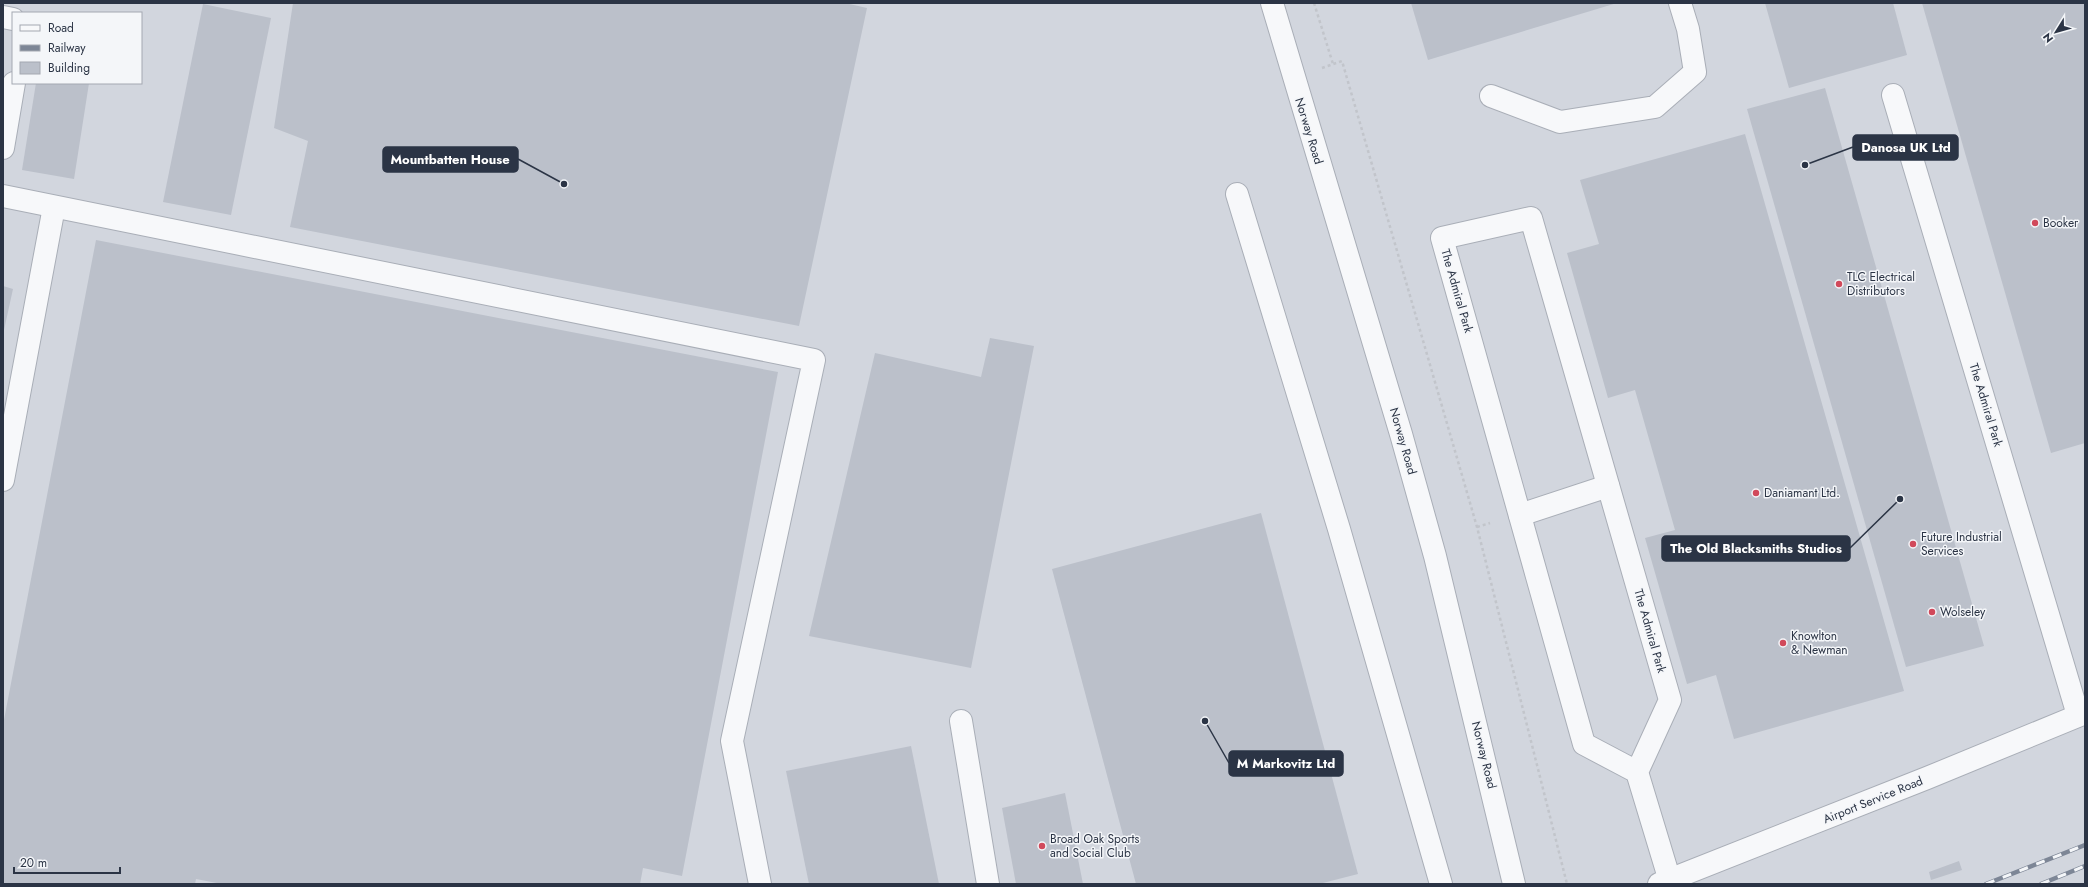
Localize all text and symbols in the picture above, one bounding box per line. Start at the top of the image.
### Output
legend [12,12,142,84]
north arrow [2036,12,2076,52]
text: Road [48,19,74,37]
text: N [2039,30,2057,46]
text: Railway [48,39,86,57]
text: Building [48,59,90,77]
street label: Norway Road [1290,95,1328,167]
callout: Danosa UK Ltd [1853,135,1958,160]
text: Danosa UK Ltd [1861,138,1951,157]
callout: Mountbatten House [383,147,518,172]
text: Mountbatten House [390,150,510,169]
place label: Booker [2043,214,2079,232]
marker: Booker [2030,218,2040,228]
street label: The Admiral Park [1436,247,1478,336]
place label: TLC Electrical Distributors [1847,268,1915,300]
marker: TLC Electrical Distributors [1834,279,1844,289]
street label: The Admiral Park [1965,361,2007,450]
street label: Norway Road [1385,405,1421,477]
place label: Daniamant Ltd. [1764,484,1840,502]
marker: Daniamant Ltd. [1751,488,1761,498]
place label: Future Industrial Services [1921,528,2002,560]
callout: The Old Blacksmiths Studios [1662,536,1850,561]
text: The Old Blacksmiths Studios [1670,539,1842,558]
marker: Future Industrial Services [1908,539,1918,549]
street label: The Admiral Park [1629,587,1671,676]
place label: Wolseley [1940,603,1986,621]
marker: Wolseley [1927,607,1937,617]
place label: Knowlton & Newman [1791,627,1848,659]
marker: Knowlton & Newman [1778,638,1788,648]
street label: Norway Road [1467,719,1501,791]
callout: M Markovitz Ltd [1229,751,1343,776]
text: M Markovitz Ltd [1237,754,1335,773]
street label: Airport Service Road [1820,772,1926,828]
place label: Broad Oak Sports and Social Club [1050,830,1139,862]
marker: Broad Oak Sports and Social Club [1037,841,1047,851]
scale bar [14,849,120,875]
text: 20 m [20,854,47,872]

